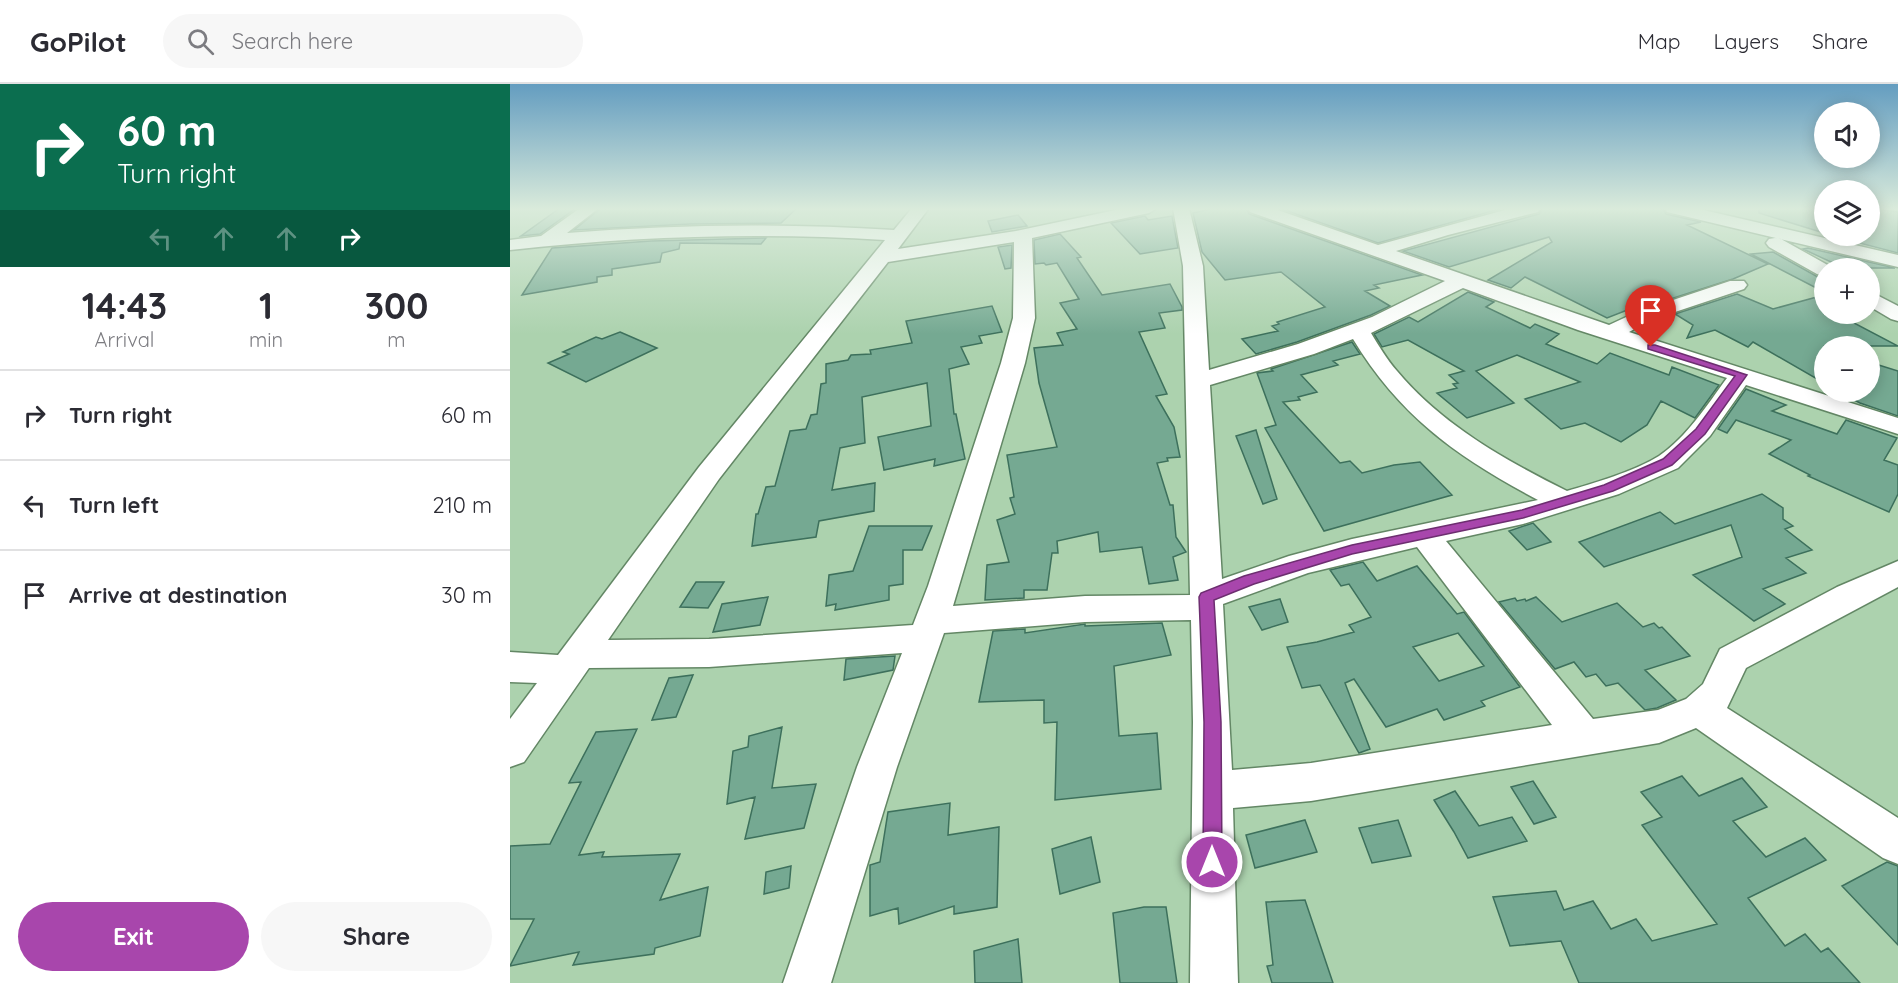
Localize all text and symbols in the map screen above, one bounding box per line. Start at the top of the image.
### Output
search box [163,14,583,68]
text: GoPilot [30,24,127,59]
icon: search [184,25,217,58]
text: Search here [232,27,353,55]
text: Map [1638,28,1681,54]
text: Layers [1714,28,1779,54]
text: Share [1812,28,1868,54]
map controls [1814,102,1880,402]
button: sound [1814,102,1880,168]
text: 60 m [117,104,217,157]
icon: right [18,108,96,186]
text: Turn right [117,156,236,190]
button: layers [1814,180,1880,246]
icon: left [144,222,177,255]
icon: ahead [207,222,240,255]
icon: ahead [270,222,303,255]
icon: right [333,222,366,255]
button: + [1814,258,1880,324]
text: 14:43 [82,283,167,328]
text: 1 [259,283,273,328]
text: 300 [365,283,428,328]
pin [1625,285,1676,347]
icon: arrive [1634,294,1667,327]
text: Arrival [95,327,154,352]
text: min [249,327,283,352]
text: m [387,327,406,352]
button: − [1814,336,1880,402]
icon: right [18,399,51,432]
text: Turn right [69,401,173,429]
text: 60 m [441,401,492,429]
icon: left [18,489,51,522]
text: Turn left [69,491,159,519]
text: 210 m [433,491,492,519]
icon: arrive [18,579,51,612]
text: Arrive at destination [69,581,287,609]
text: 30 m [441,581,492,609]
position arrow [1180,830,1244,894]
button: Exit [18,902,249,971]
button: Share [261,902,492,971]

